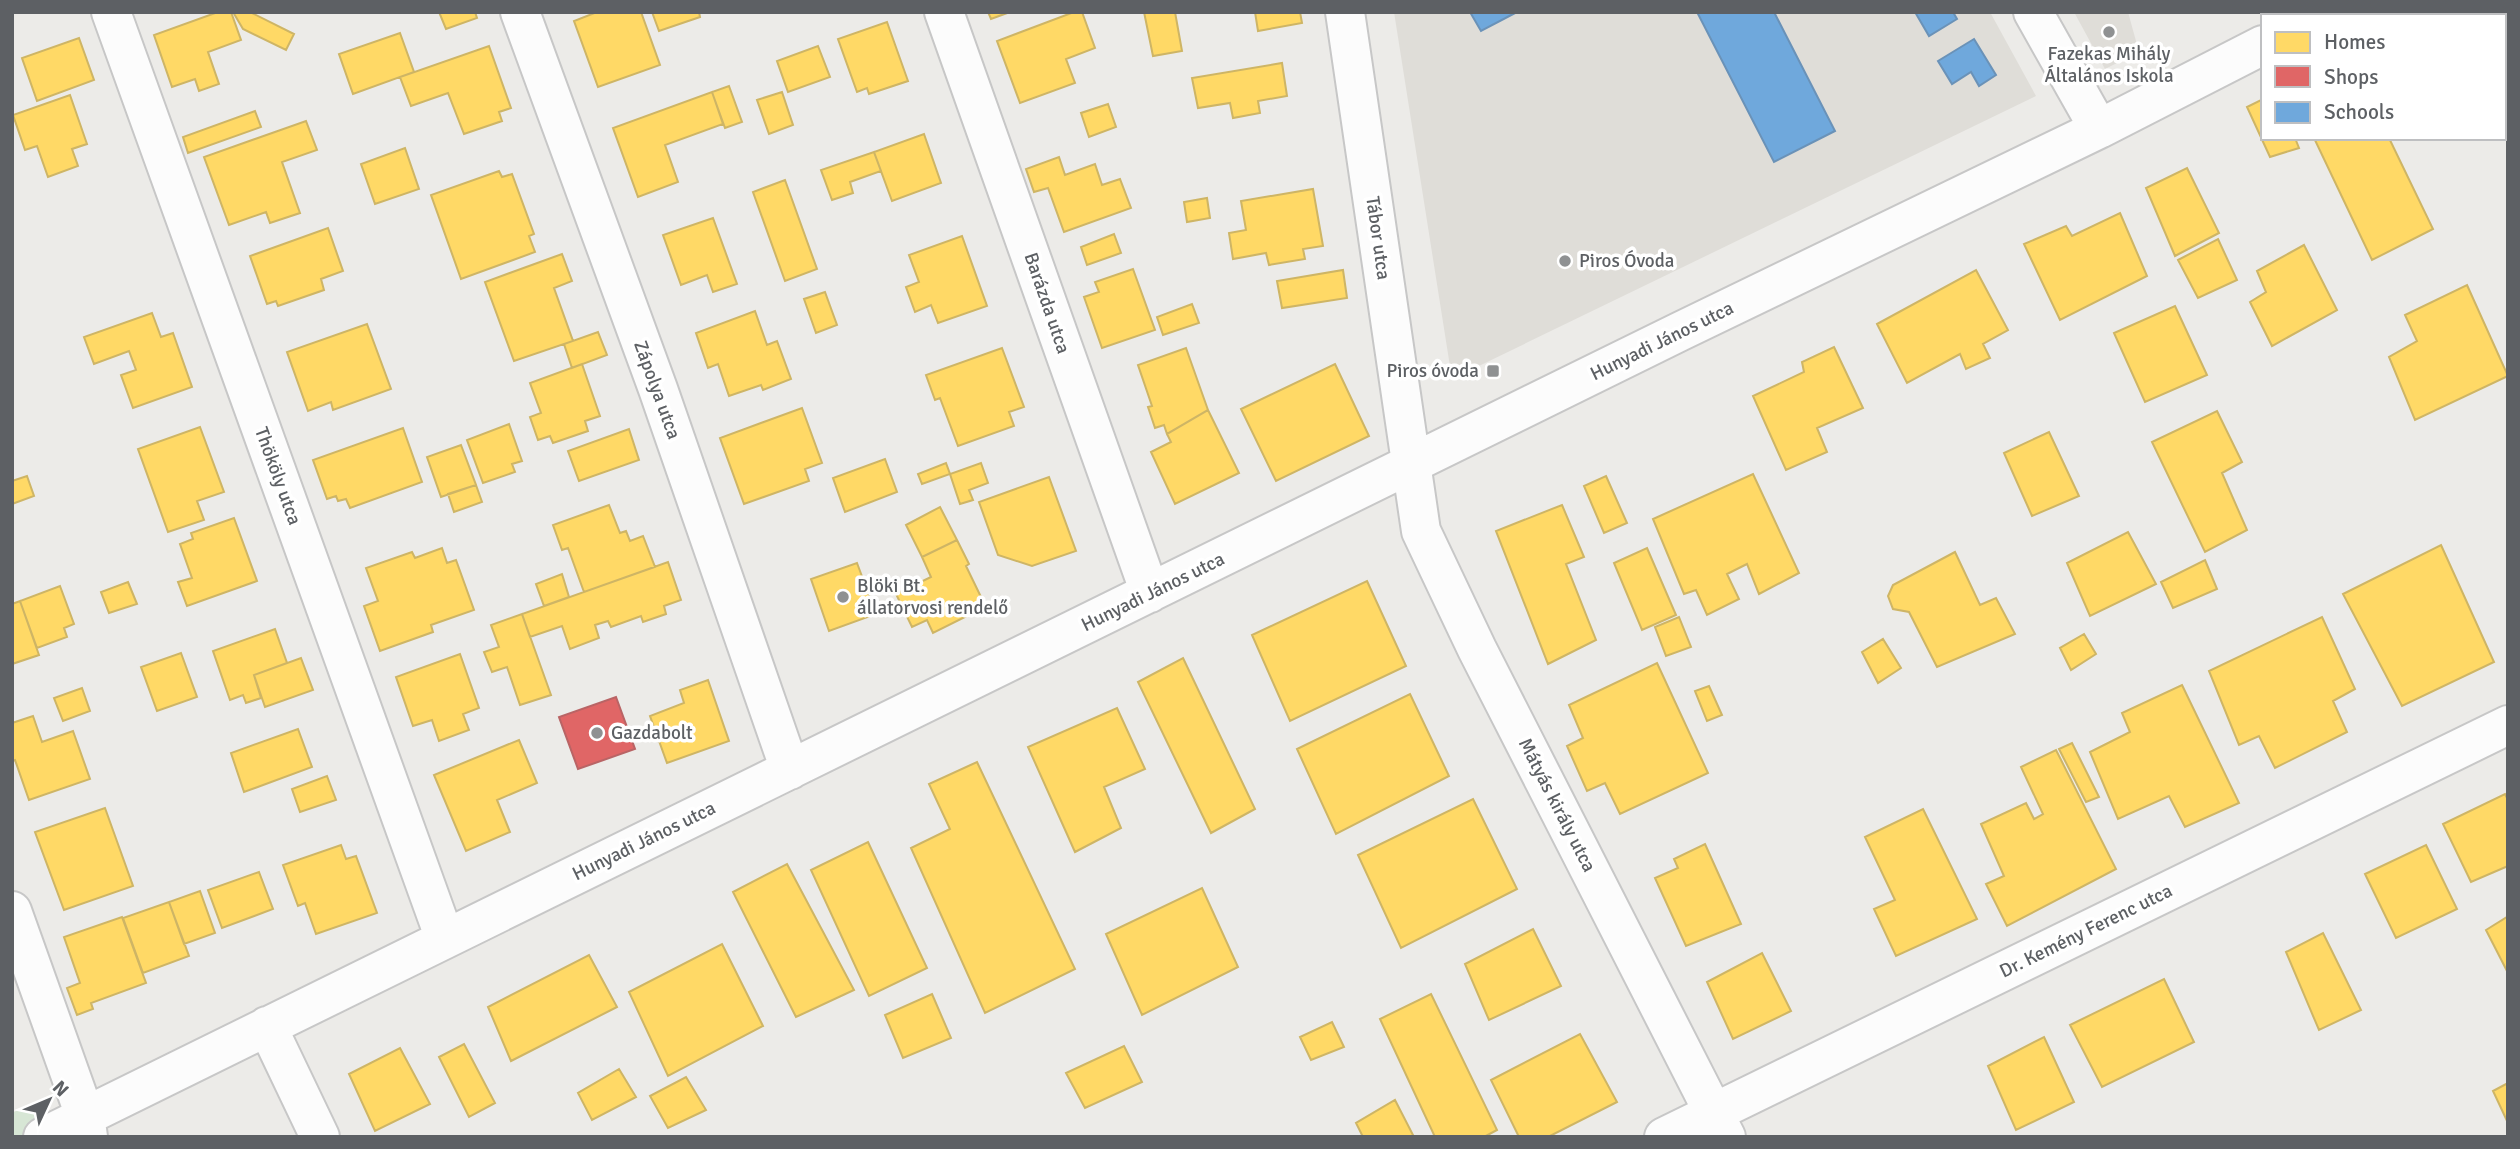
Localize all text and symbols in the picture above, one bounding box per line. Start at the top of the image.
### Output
legend [2261,14,2506,140]
marker: Fazekas Mihály Általános Iskola [2101,24,2117,40]
text: Homes [2324,29,2386,55]
place label: Fazekas Mihály Általános Iskola [2044,42,2174,88]
text: Shops [2324,64,2378,90]
text: Schools [2324,99,2394,125]
street label: Tábor utca [1360,195,1396,281]
street label: Barázda utca [1019,249,1075,357]
place label: Piros Óvoda [1579,249,1674,273]
marker: Piros Óvoda [1557,253,1573,269]
street label: Hunyadi János utca [1586,296,1738,386]
street label: Zápolya utca [628,337,686,443]
place label: Piros óvoda [1386,359,1479,383]
marker: Piros óvoda [1485,363,1501,379]
street label: Thököly utca [249,424,307,528]
street label: Hunyadi János utca [1077,547,1229,637]
place label: Blöki Bt. állatorvosi rendelő [857,574,1008,620]
marker: Blöki Bt. állatorvosi rendelő [835,589,851,605]
place label: Gazdabolt [611,721,693,745]
marker: Gazdabolt [589,725,605,741]
street label: Mátyás király utca [1513,734,1601,876]
street label: Hunyadi János utca [568,796,720,886]
street label: Dr. Kemény Ferenc utca [1996,879,2176,983]
north arrow [14,1065,84,1135]
text: N [47,1076,74,1102]

